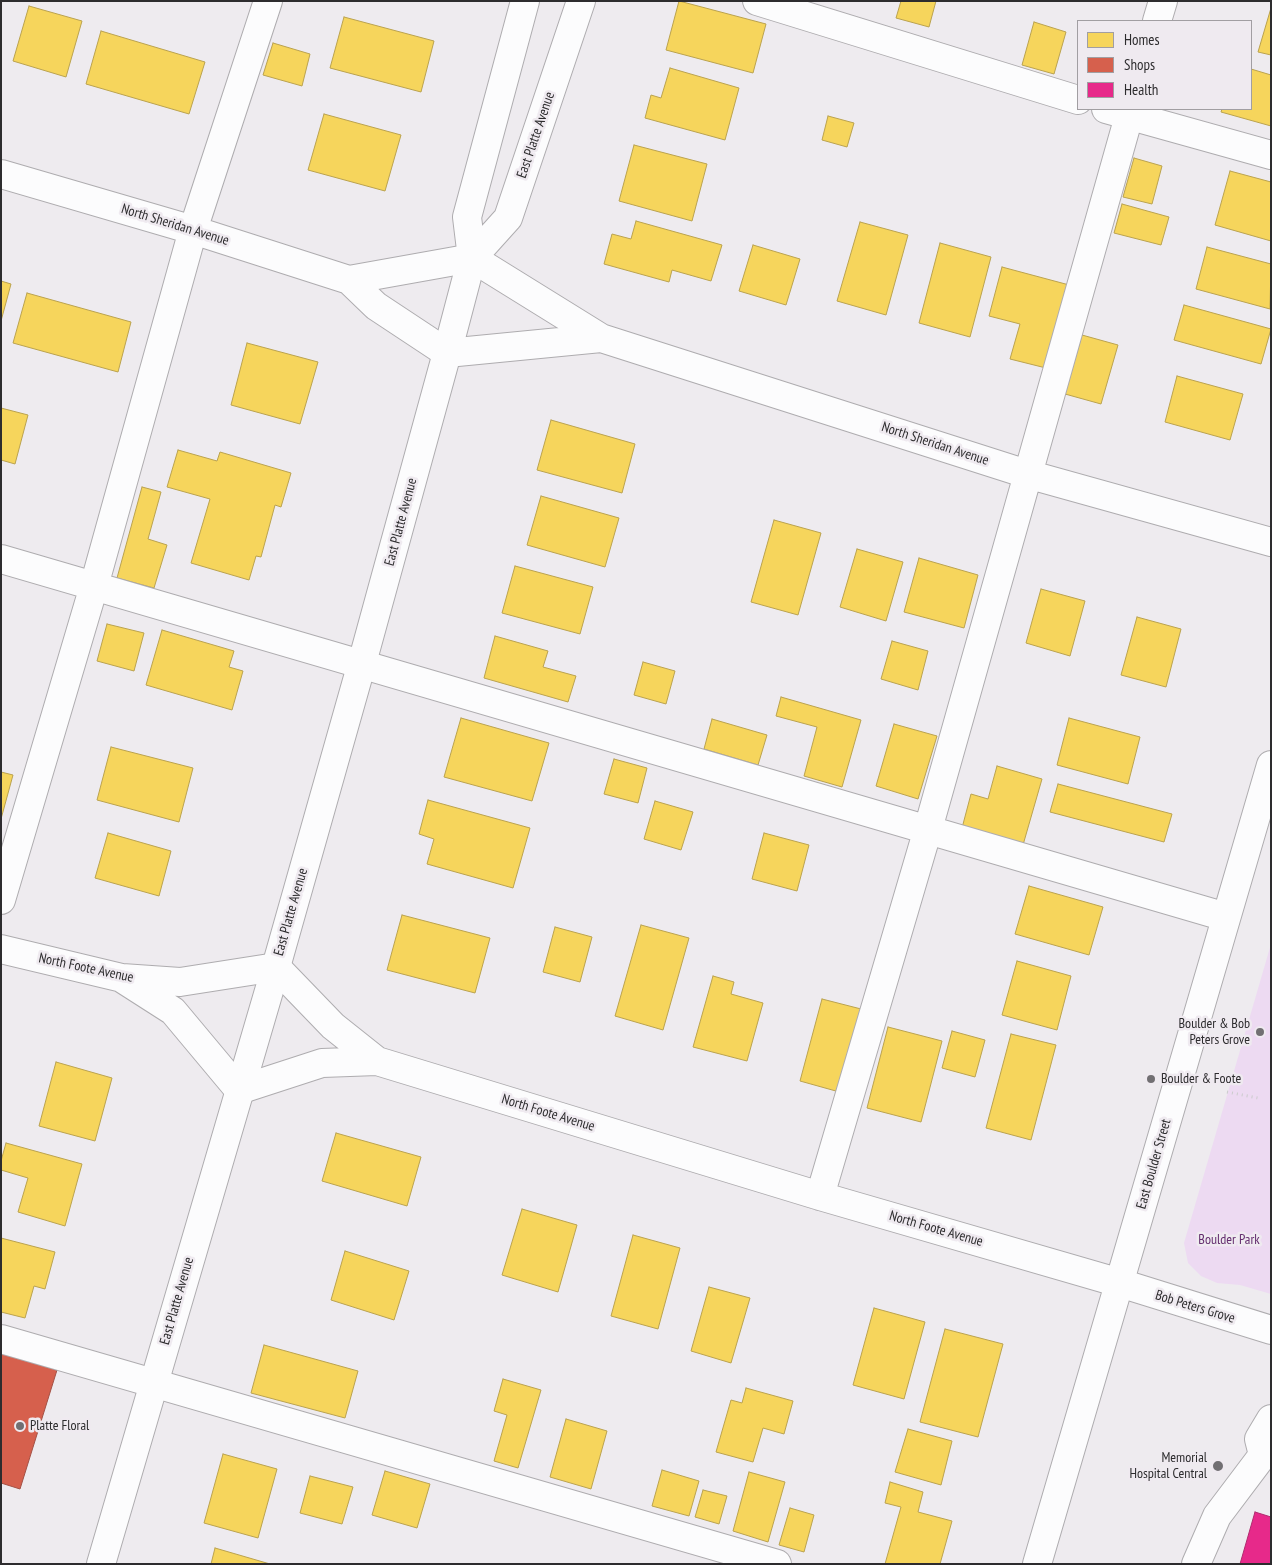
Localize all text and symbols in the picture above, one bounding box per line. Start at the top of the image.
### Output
legend [1077,20,1252,110]
text: Homes [1124,30,1160,49]
text: Shops [1124,55,1155,74]
text: Health [1124,80,1158,99]
street label: East Platte Avenue [513,90,559,180]
street label: North Sheridan Avenue [119,201,231,249]
street label: North Sheridan Avenue [879,419,991,469]
street label: East Platte Avenue [381,476,421,568]
street label: East Platte Avenue [271,866,311,958]
street label: North Foote Avenue [37,950,135,986]
place label: Boulder & Bob Peters Grove [1179,1016,1250,1048]
marker: Boulder & Bob Peters Grove [1254,1026,1266,1038]
place label: Boulder & Foote [1161,1071,1241,1087]
marker: Boulder & Foote [1145,1073,1157,1085]
street label: North Foote Avenue [499,1091,597,1135]
street label: East Boulder Street [1133,1117,1175,1211]
street label: North Foote Avenue [887,1208,985,1250]
park label: Boulder Park [1198,1232,1260,1248]
street label: East Platte Avenue [157,1255,197,1347]
street label: Bob Peters Grove [1153,1287,1237,1327]
place label: Platte Floral [30,1418,89,1434]
marker: Platte Floral [14,1420,26,1432]
place label: Memorial Hospital Central [1129,1450,1207,1482]
marker: Memorial Hospital Central [1211,1459,1225,1473]

